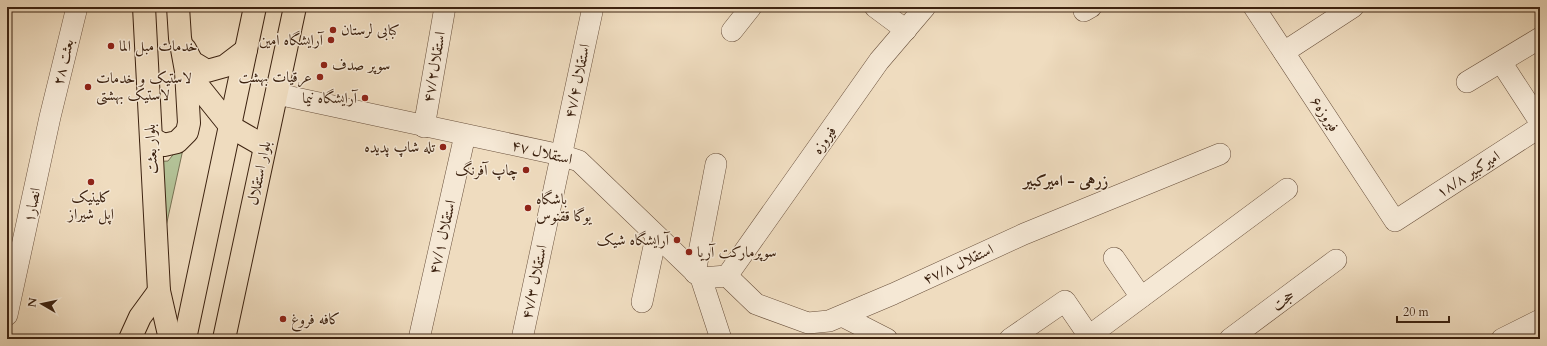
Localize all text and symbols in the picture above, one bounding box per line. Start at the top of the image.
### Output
place label: کبابی لرستان [341,20,400,41]
marker: کبابی لرستان [328,25,338,35]
place label: آرایشگاه امین [259,30,325,50]
street label: استقلال۴۷/۲ [418,30,450,104]
marker: آرایشگاه امین [326,35,336,45]
place label: خدمات مبل الما [119,36,198,57]
street label: بعثت ۲۸ [48,37,78,87]
marker: خدمات مبل الما [106,41,116,51]
street label: ۴۷/۴ استقلال [559,42,595,120]
place label: سوپر صدف [332,55,390,75]
marker: سوپر صدف [319,60,329,70]
place label: عرقیات بهشت [239,67,312,88]
place label: لاستیک و خدمات لاستیک بهشتی [96,68,192,106]
marker: عرقیات بهشت [315,72,325,82]
marker: لاستیک و خدمات لاستیک بهشتی [83,82,93,92]
place label: آرایشگاه نیما [302,88,359,108]
street label: فیروزه۶ [1306,92,1344,136]
marker: آرایشگاه نیما [360,93,370,103]
street label: فیروزه [807,122,841,158]
street label: بلوار بعثت [140,123,162,174]
street label: ۴۷ استقلال [509,135,575,169]
place label: تله شاپ پدیده [364,137,435,158]
street label: بلوار استقلال [242,139,276,207]
marker: تله شاپ پدیده [438,142,448,152]
street label: ۱۸/۸ امیرکبیر [1432,146,1504,202]
place label: چاپ آفرنگ [455,160,518,181]
marker: چاپ آفرنگ [521,165,531,175]
district label: زرهی - امیرکبیر [1022,170,1109,192]
marker: کلینیک اپل شیراز [86,177,96,187]
street label: انصار۱ [19,186,45,224]
place label: کلینیک اپل شیراز [66,187,114,225]
place label: باشگاه یوگا ققنوس [536,189,592,226]
street label: ۴۷/۱ استقلال [424,198,460,276]
marker: باشگاه یوگا ققنوس [523,203,533,213]
place label: آرایشگاه شیک [596,230,671,250]
marker: آرایشگاه شیک [672,235,682,245]
street label: ۴۷/۸ استقلال [919,239,997,289]
place label: سوپرمارکت آریا [697,242,777,262]
street label: ۴۷/۳ استقلال [516,243,552,321]
marker: سوپرمارکت آریا [684,247,694,257]
north arrow [22,284,62,324]
street label: حجت [1267,285,1299,315]
text: N [24,296,41,308]
scale bar [1397,298,1449,324]
text: 20 m [1403,304,1430,320]
place label: کافه فروغ [291,309,340,332]
marker: کافه فروغ [278,314,288,324]

